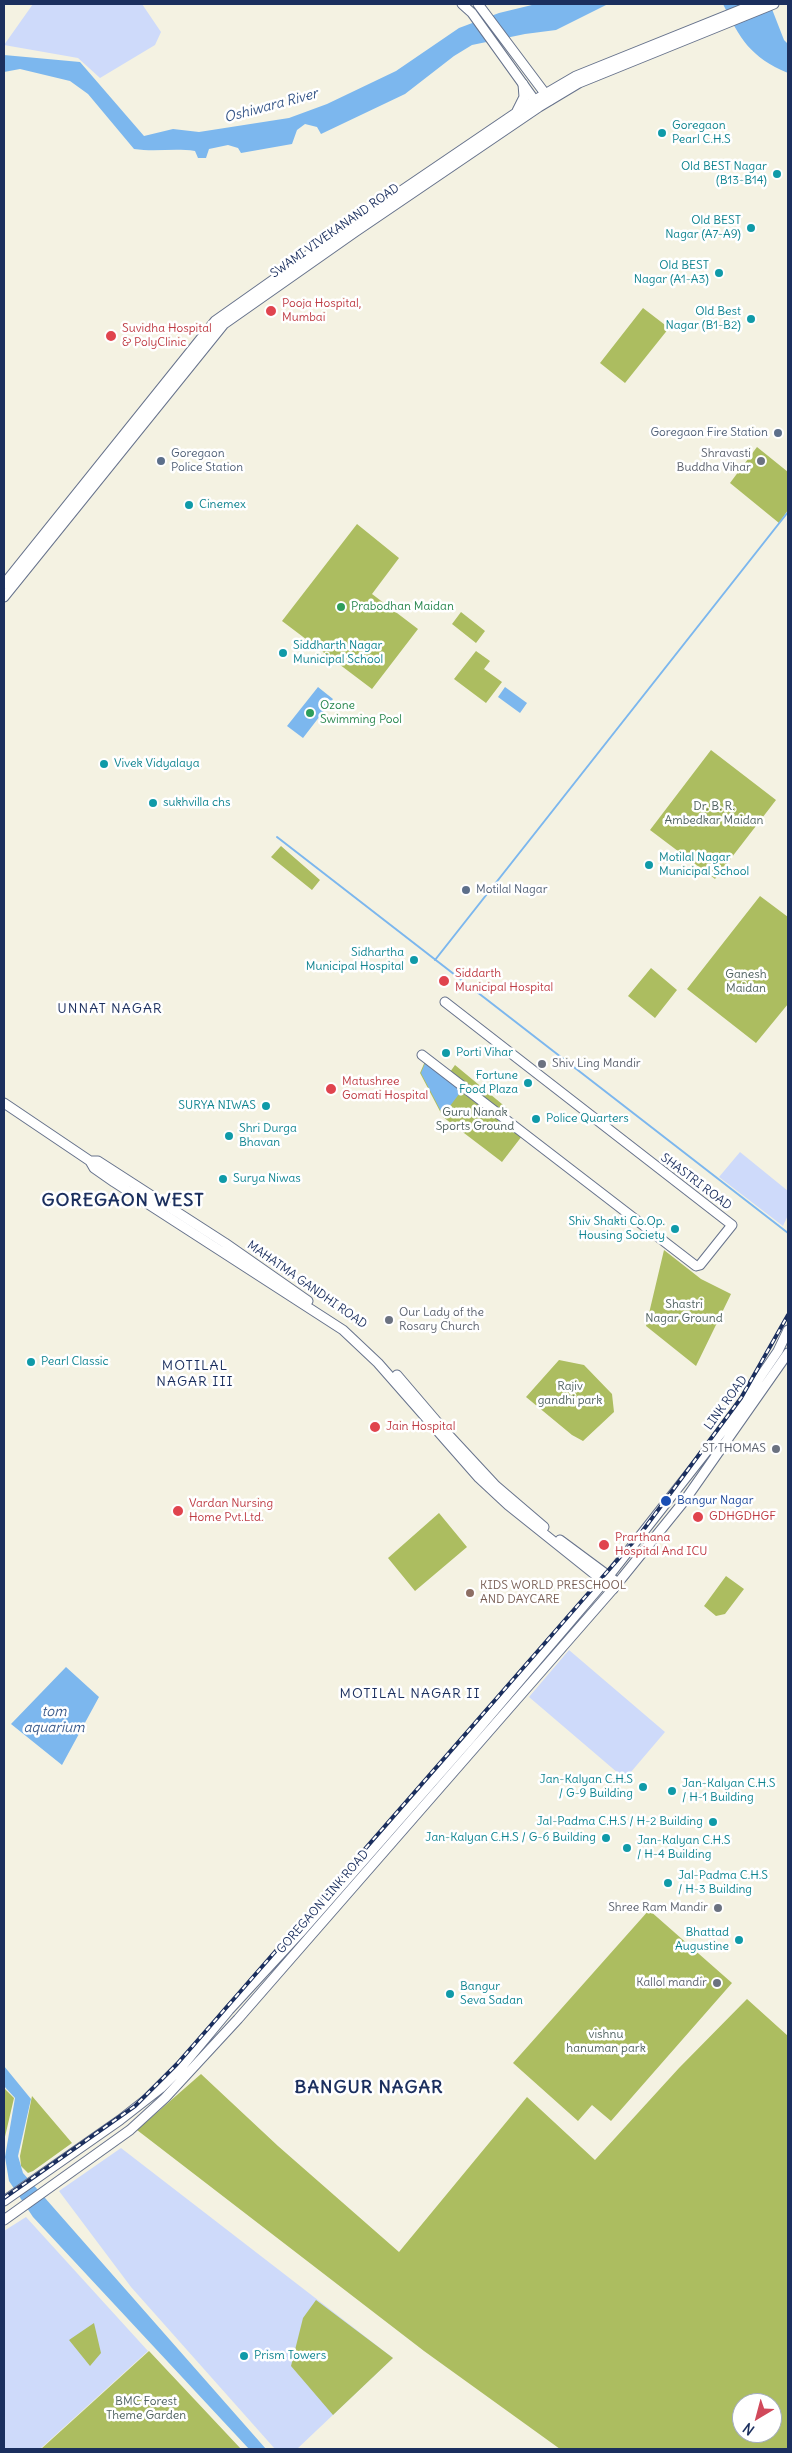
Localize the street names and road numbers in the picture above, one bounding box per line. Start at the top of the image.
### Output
street label: SWAMI VIVEKANAND ROAD [268,181,402,281]
street label: SHASTRI ROAD [658,1151,734,1213]
street label: MAHATMA GANDHI ROAD [244,1238,370,1332]
street label: LINK ROAD [702,1373,750,1433]
street label: GOREGAON LINK ROAD [274,1847,372,1957]

